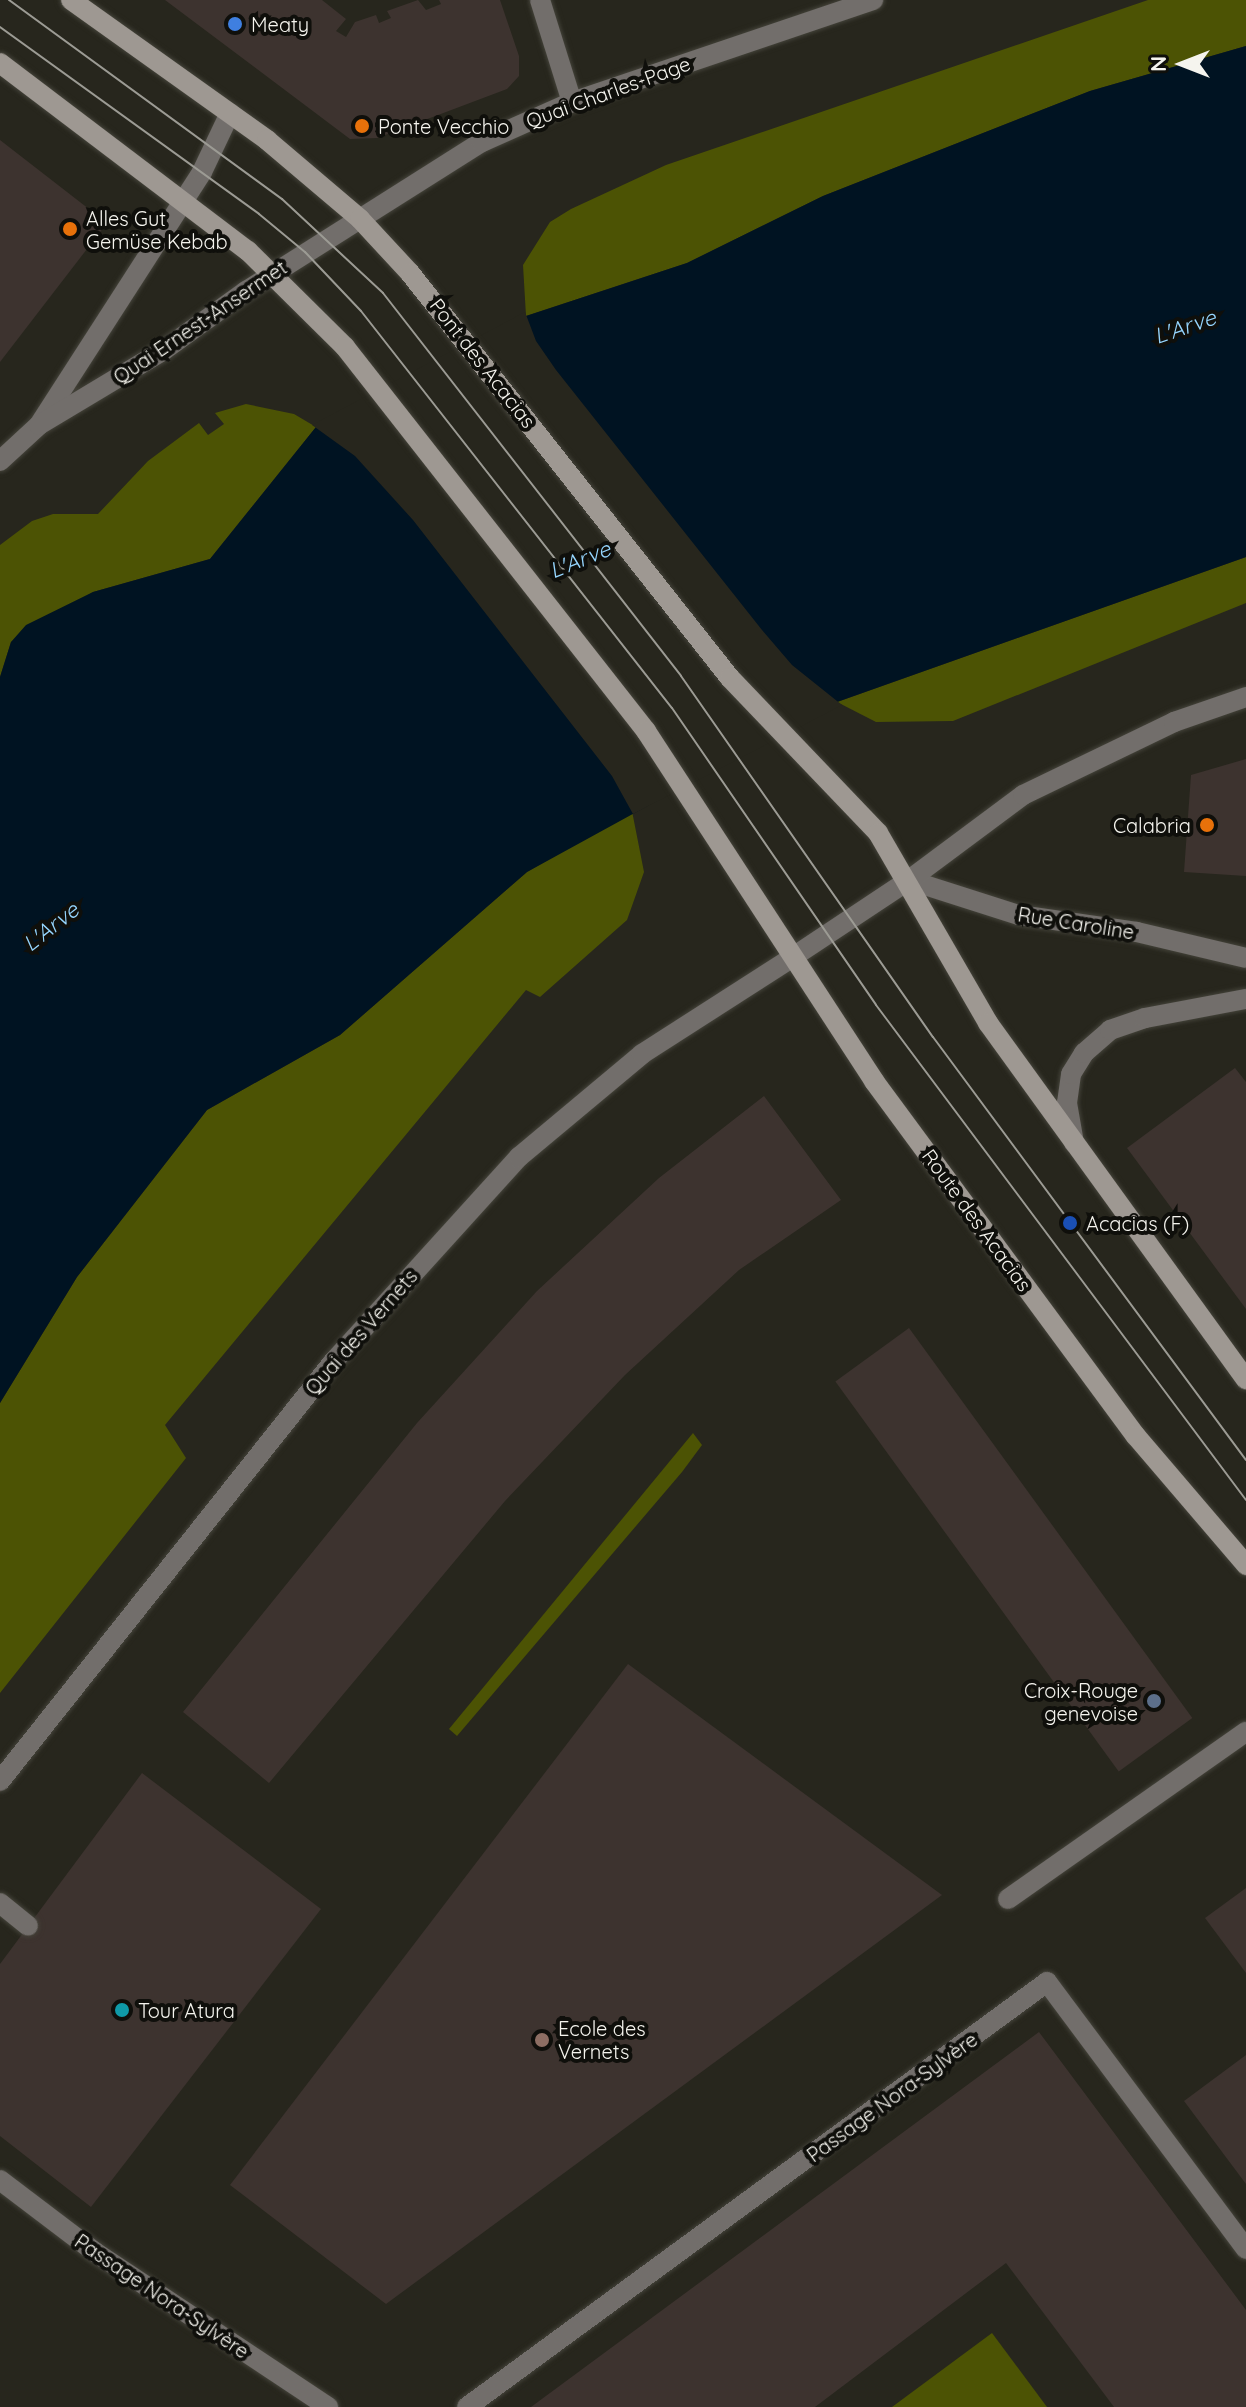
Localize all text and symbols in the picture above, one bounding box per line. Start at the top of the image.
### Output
place label: Meaty [251,12,309,36]
marker: Meaty [226,15,244,33]
north arrow [1142,24,1222,104]
street label: Quai Charles-Page [523,51,693,133]
text: N [1144,56,1172,72]
place label: Ponte Vecchio [378,114,509,138]
marker: Ponte Vecchio [353,117,371,135]
place label: Alles Gut Gemüse Kebab [86,206,228,253]
marker: Alles Gut Gemüse Kebab [61,220,79,238]
street label: Quai Ernest-Ansermet [109,255,291,389]
street label: Pont des Acacias [425,294,541,432]
water label: L'Arve [1151,304,1219,350]
water label: L'Arve [546,536,614,584]
place label: Calabria [1113,813,1191,837]
marker: Calabria [1198,816,1216,834]
water label: L'Arve [18,897,84,957]
street label: Rue Caroline [1016,902,1136,944]
street label: Route des Acacias [917,1144,1037,1296]
place label: Acacias (F) [1086,1211,1189,1235]
marker: Acacias (F) [1061,1214,1079,1232]
street label: Quai des Vernets [300,1264,422,1400]
place label: Croix-Rouge genevoise [1024,1678,1138,1725]
marker: Croix-Rouge genevoise [1145,1692,1163,1710]
place label: Tour Atura [138,1998,235,2022]
marker: Tour Atura [113,2001,131,2019]
place label: Ecole des Vernets [558,2016,646,2063]
street label: Passage Nora-Sylvère [802,2027,982,2167]
marker: Ecole des Vernets [533,2031,551,2049]
street label: Passage Nora-Sylvère [70,2229,254,2363]

